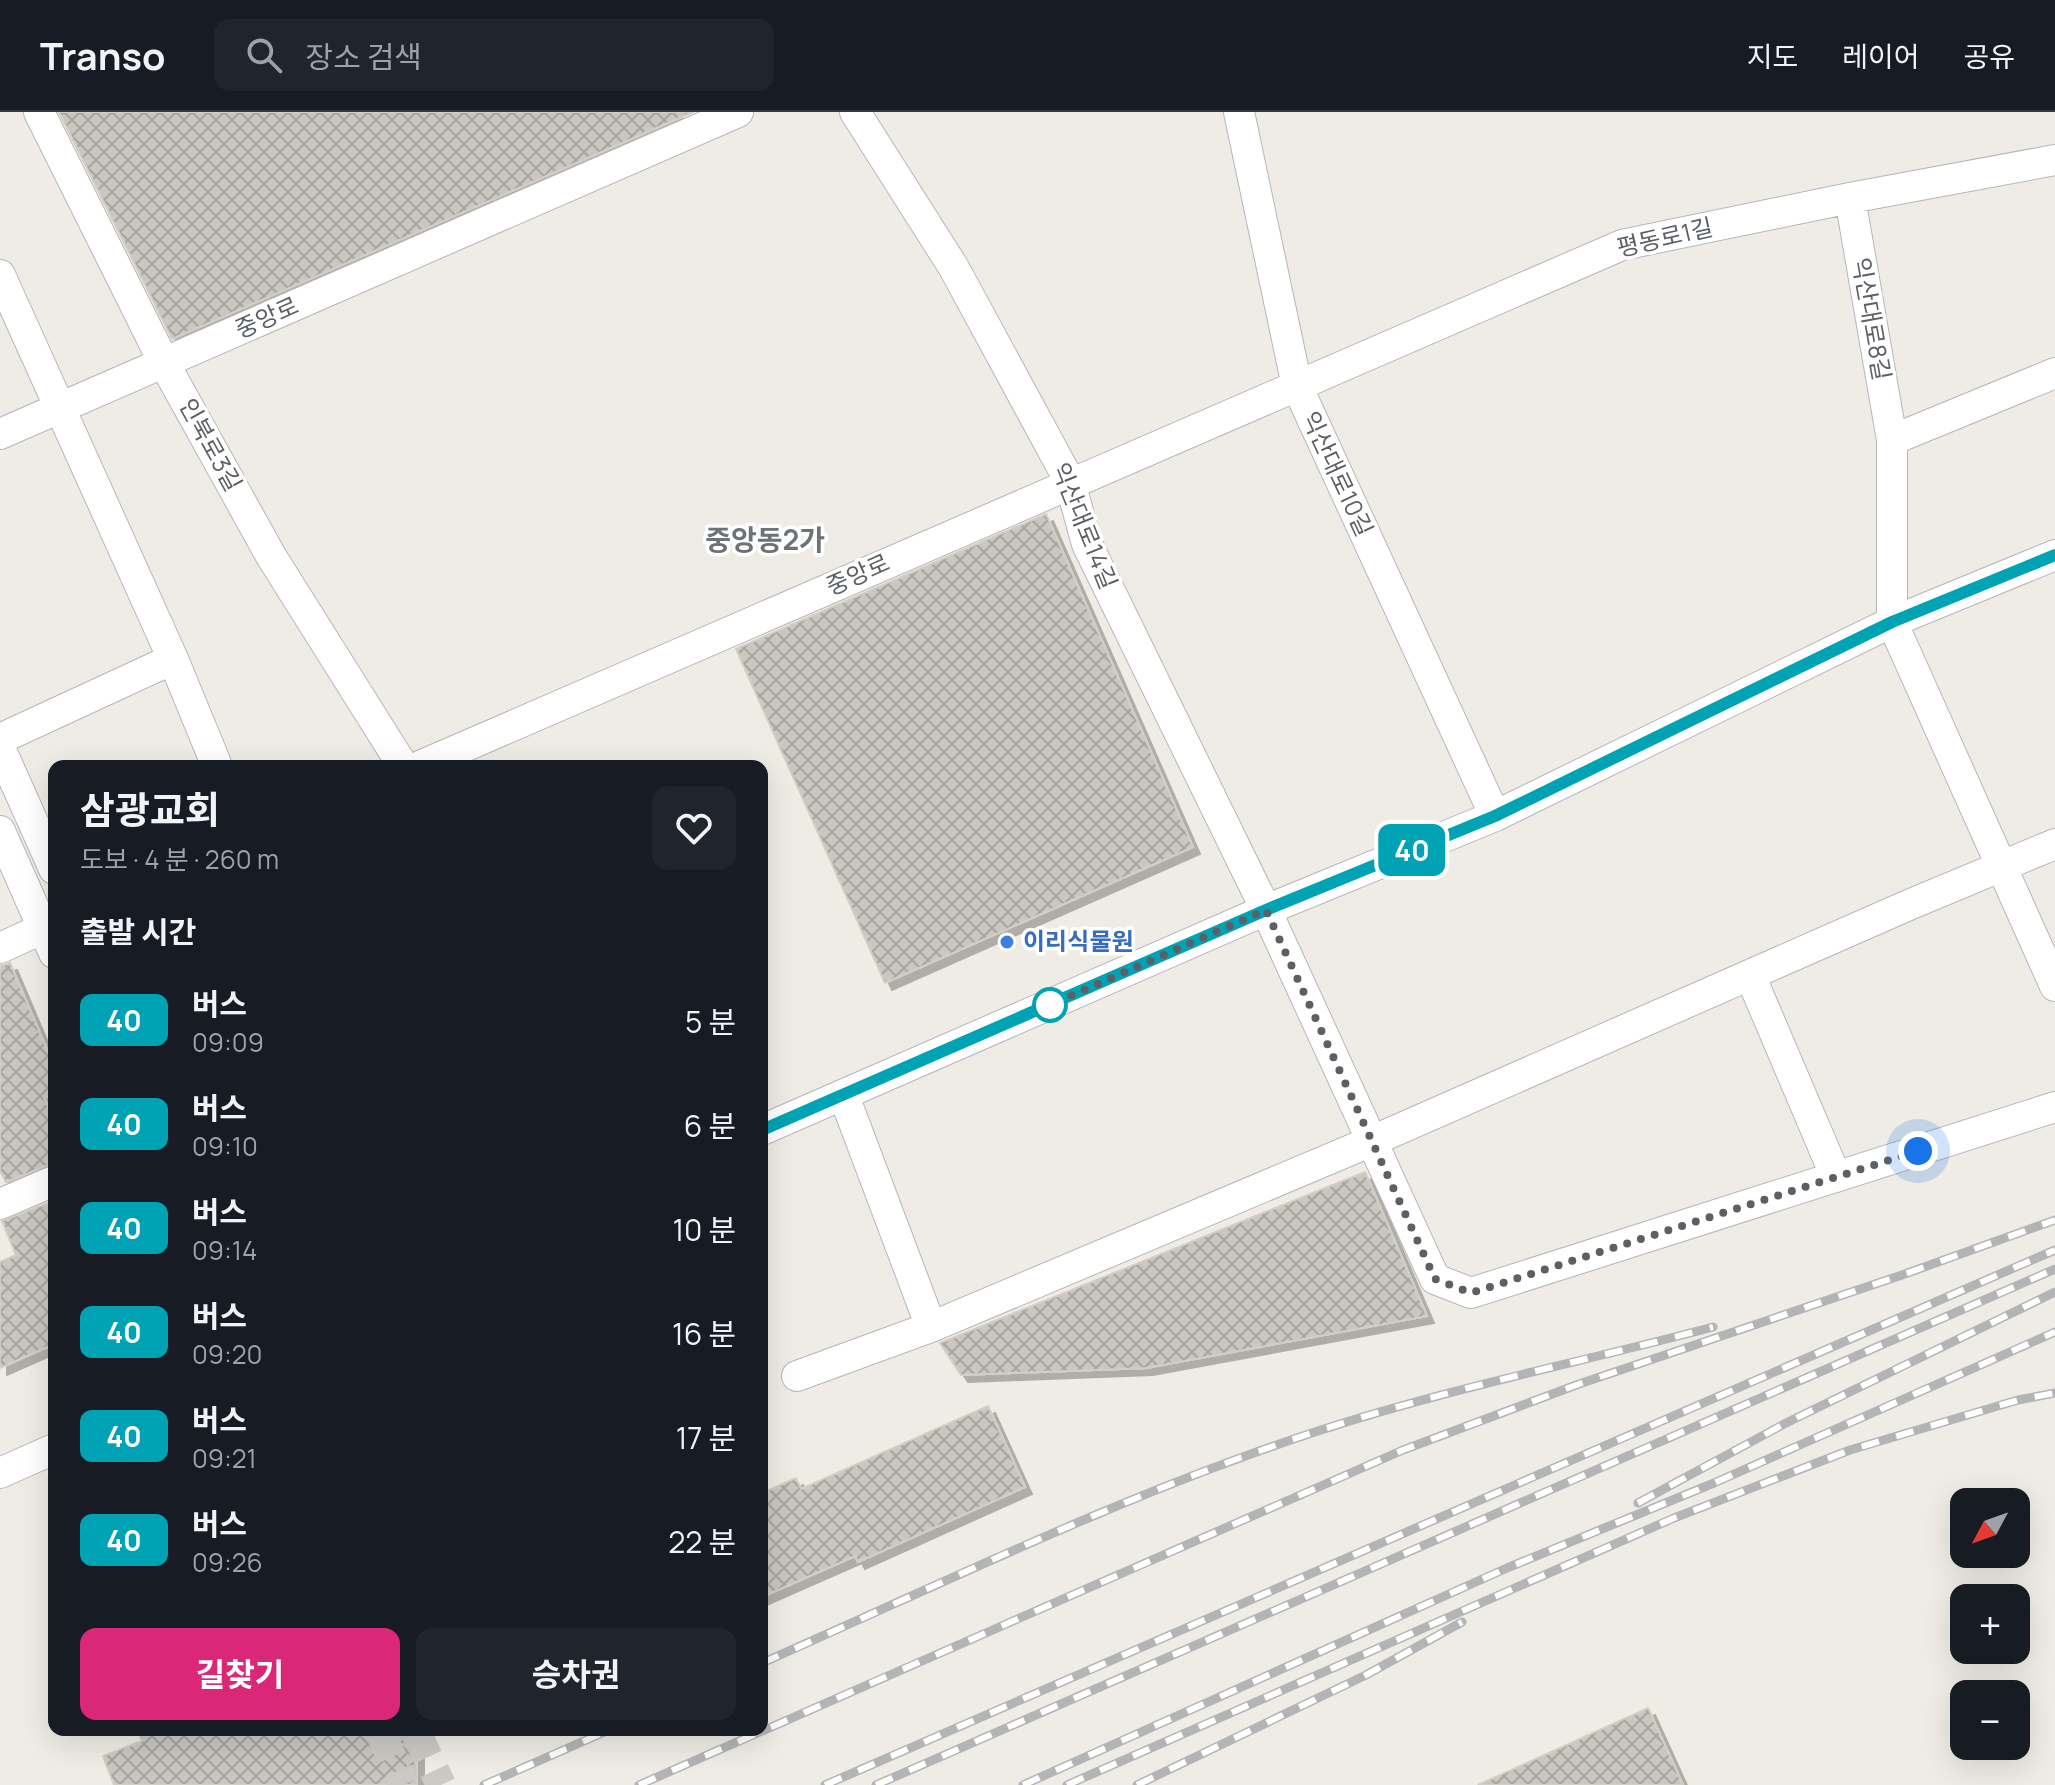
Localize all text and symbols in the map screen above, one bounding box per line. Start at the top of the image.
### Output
search box [214,19,774,91]
text: Transo [40,29,166,81]
icon: search [242,33,286,77]
text: 장소 검색 [306,36,422,77]
text: 지도 [1747,37,1798,75]
text: 레이어 [1842,37,1919,75]
text: 공유 [1963,37,2015,75]
street label: 평동로1길 [1613,209,1716,264]
street label: 익산대로8길 [1845,255,1900,383]
street label: 중앙로 [229,288,303,345]
street label: 인북로3길 [172,392,250,497]
street label: 익산대로10길 [1295,405,1382,541]
street label: 익산대로14길 [1045,457,1126,594]
district label: 중앙동2가 [705,520,825,558]
street label: 중앙로 [820,545,894,602]
text: 삼광교회 [80,783,220,835]
button: heart [652,786,736,870]
line badge: 40 [1376,824,1448,876]
text: 40 [1394,831,1430,869]
text: 도보 · 4 분 · 260 m [80,841,279,877]
text: 출발 시간 [80,911,196,952]
place label: 이리식물원 [1023,924,1133,957]
marker: 이리식물원 [998,933,1016,951]
text: 버스 [192,983,247,1024]
unlabelled marker [1033,988,1067,1022]
text: 40 [106,1001,142,1039]
text: 5 분 [685,1001,736,1042]
text: 09:09 [192,1024,264,1060]
text: 버스 [192,1087,247,1128]
text: 40 [106,1105,142,1143]
text: 6 분 [684,1105,736,1146]
text: 09:10 [192,1128,258,1164]
your location [1898,1131,1938,1171]
text: 버스 [192,1191,247,1232]
text: 40 [106,1209,142,1247]
text: 10 분 [672,1209,736,1250]
text: 09:14 [192,1232,257,1268]
text: 버스 [192,1295,247,1336]
text: 40 [106,1313,142,1351]
text: 16 분 [672,1313,736,1354]
text: 09:20 [192,1336,262,1372]
text: 버스 [192,1399,247,1440]
text: 40 [106,1417,142,1455]
text: 17 분 [676,1417,736,1458]
text: 09:21 [192,1440,257,1476]
north arrow [1950,1488,2030,1568]
map controls [1950,1488,2030,1760]
text: 버스 [192,1503,247,1544]
text: 40 [106,1521,142,1559]
text: 22 분 [668,1521,736,1562]
text: 09:26 [192,1544,263,1580]
button: + [1950,1584,2030,1664]
button: 길찾기 [80,1628,400,1720]
button: 승차권 [416,1628,736,1720]
button: − [1950,1680,2030,1760]

